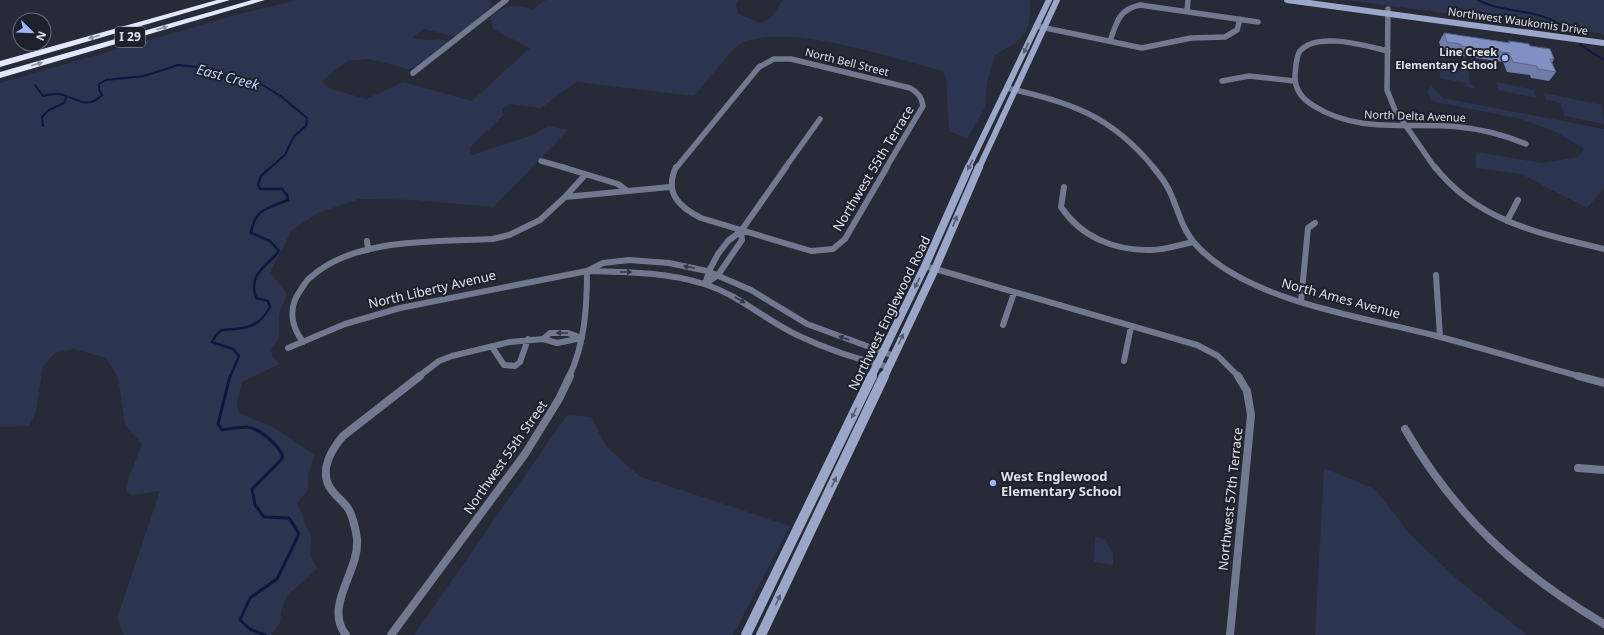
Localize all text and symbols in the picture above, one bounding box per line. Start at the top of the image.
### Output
street label: Northwest Waukomis Drive [1447,3,1589,38]
north arrow [12,12,52,52]
one-way arrow [157,25,169,31]
road number: I 29 [115,27,145,47]
text: N [33,29,50,43]
one-way arrow [88,34,100,40]
one-way arrow [1023,42,1029,53]
street label: North Bell Street [804,44,891,79]
place label: Line Creek Elementary School [1395,44,1497,72]
marker: Line Creek Elementary School [1500,53,1510,63]
water label: East Creek [195,59,262,94]
one-way arrow [32,61,44,67]
street label: Northwest 55th Terrace [828,102,918,234]
street label: North Delta Avenue [1364,106,1466,125]
one-way arrow [967,159,973,171]
one-way arrow [952,214,958,226]
street label: Northwest Englewood Road [844,233,934,393]
one-way arrow [683,263,695,269]
street label: North Liberty Avenue [366,266,498,312]
one-way arrow [620,269,633,275]
street label: North Ames Avenue [1280,273,1402,323]
one-way arrow [914,278,920,289]
one-way arrow [734,297,746,304]
one-way arrow [555,330,568,336]
one-way arrow [838,334,850,340]
one-way arrow [898,334,904,345]
street label: Northwest 55th Street [459,396,551,517]
one-way arrow [851,407,857,419]
street label: Northwest 57th Terrace [1214,427,1246,571]
place label: West Englewood Elementary School [1001,467,1121,500]
one-way arrow [831,477,837,488]
marker: West Englewood Elementary School [988,478,998,488]
one-way arrow [775,594,781,605]

